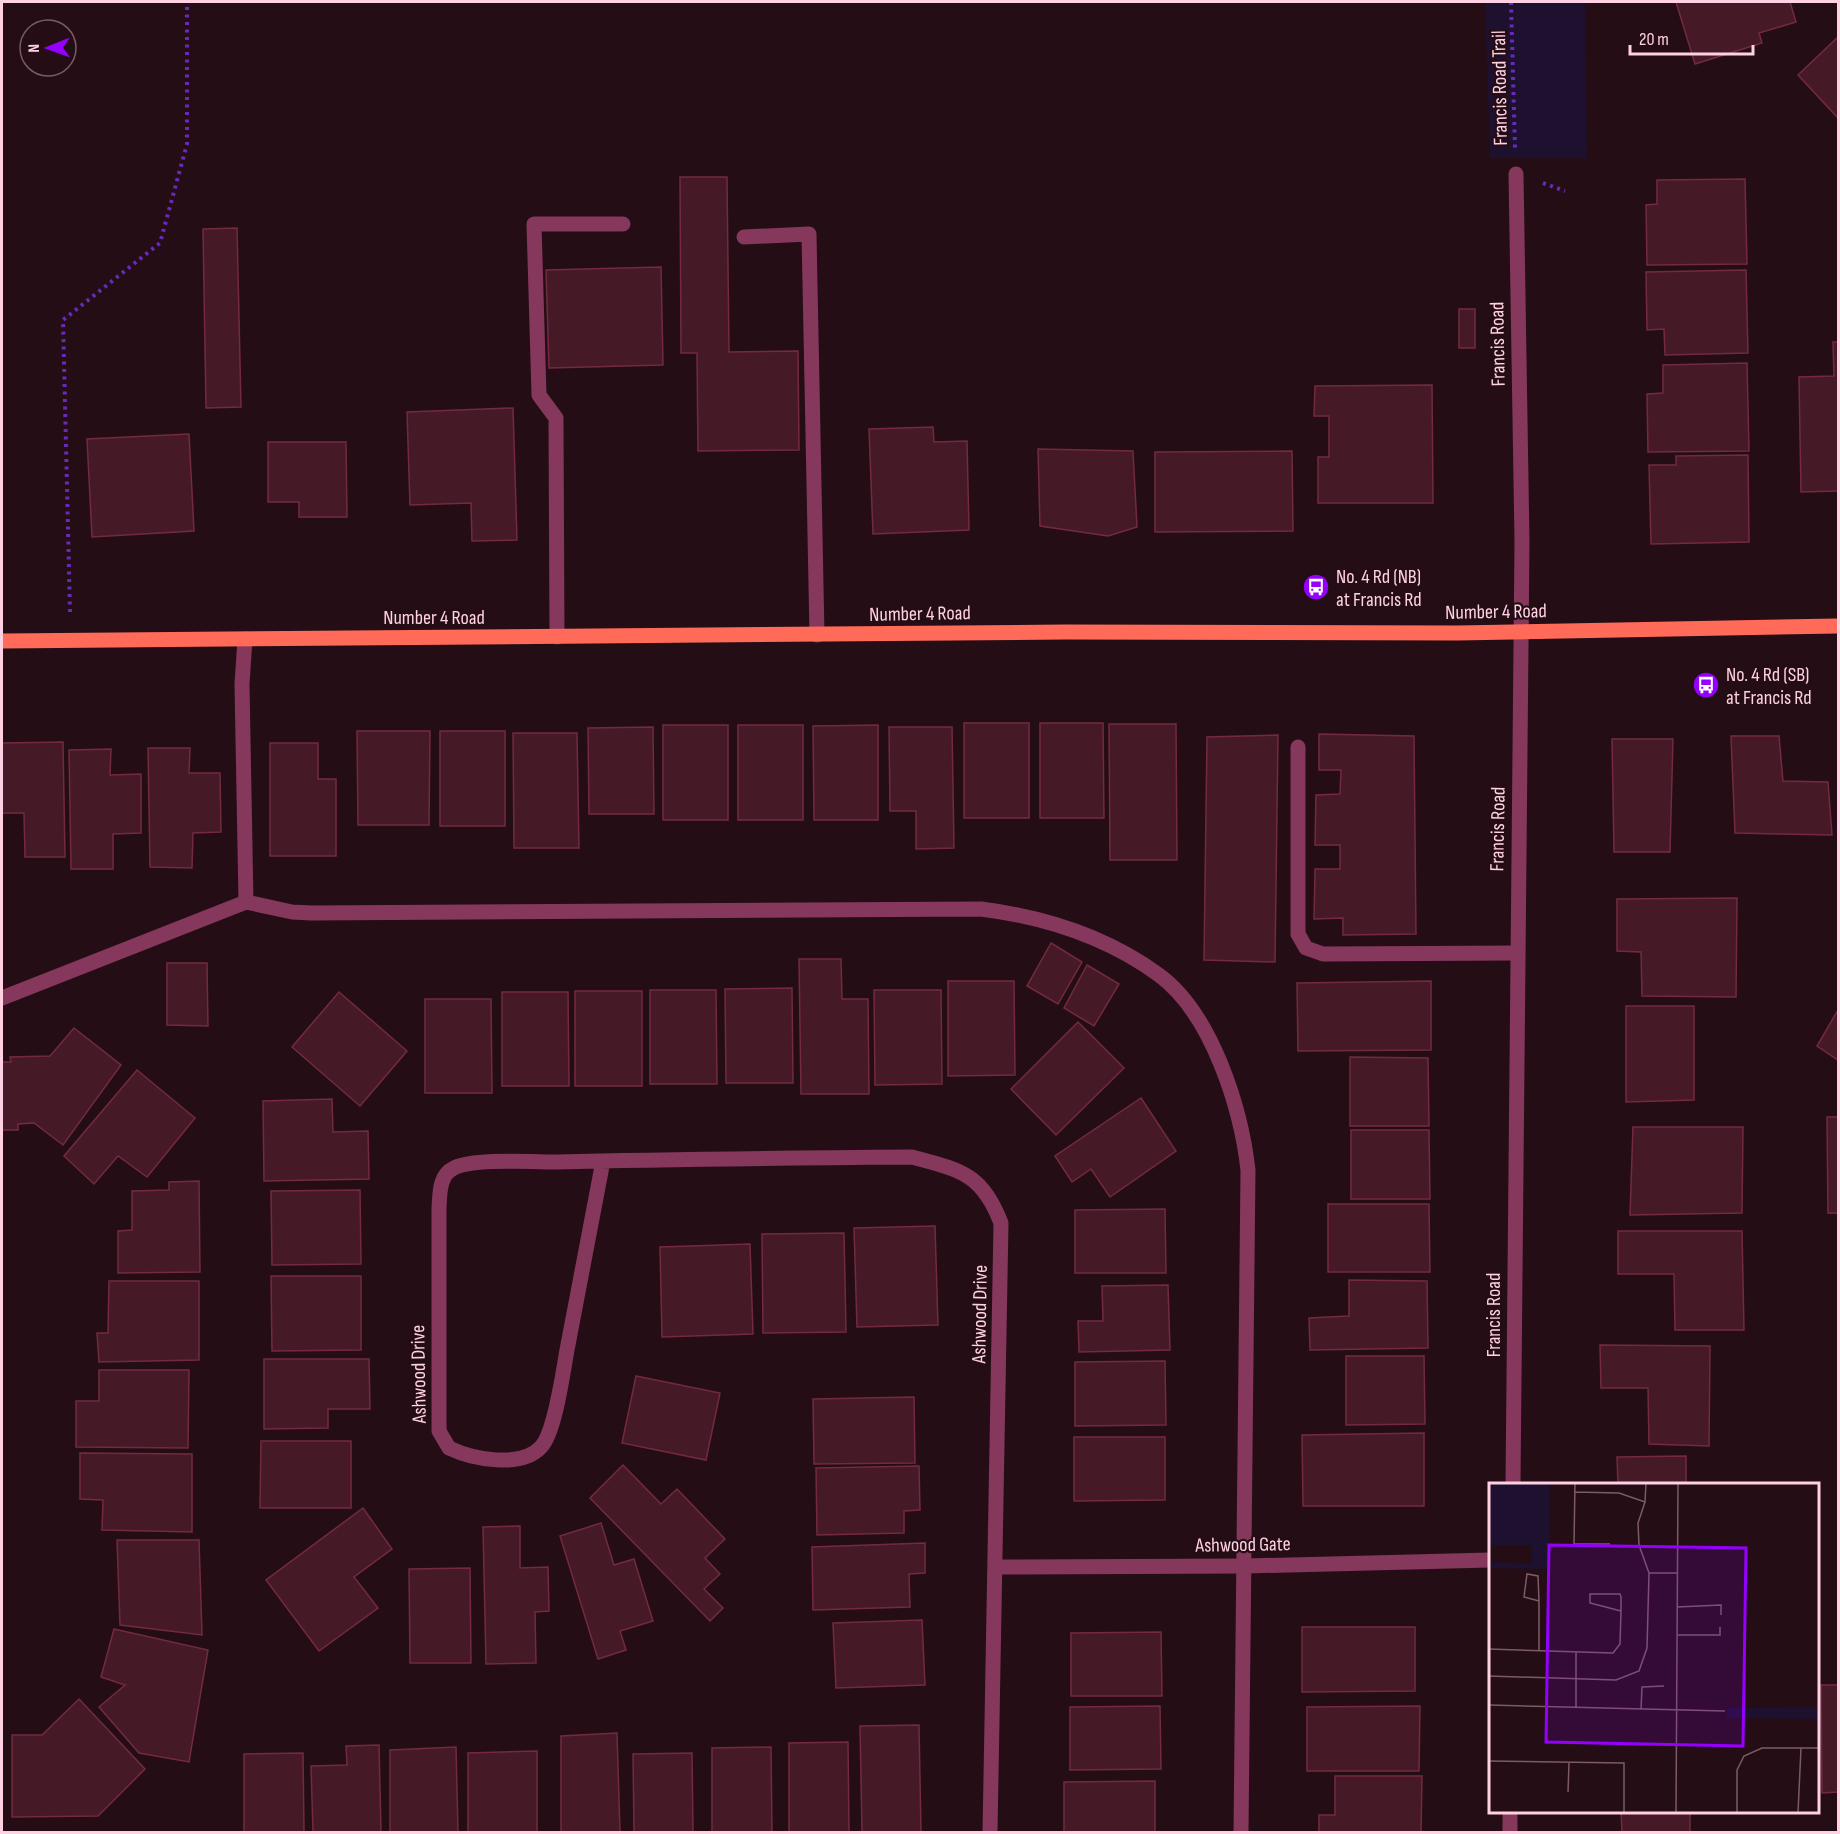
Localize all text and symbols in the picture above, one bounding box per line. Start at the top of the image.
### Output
north arrow [18,18,78,78]
scale bar [1630,18,1753,56]
text: 20 m [1639,29,1669,50]
street label: Francis Road Trail [1487,30,1513,146]
text: N [25,44,44,53]
street label: Francis Road [1485,301,1511,387]
place label: No. 4 Rd (NB) at Francis Rd [1336,565,1422,612]
bus stop icon: No. 4 Rd (NB) at Francis Rd [1301,572,1331,602]
street label: Number 4 Road [1445,599,1547,625]
street label: Number 4 Road [869,601,971,627]
street label: Number 4 Road [383,606,485,630]
place label: No. 4 Rd (SB) at Francis Rd [1726,663,1812,710]
bus stop icon: No. 4 Rd (SB) at Francis Rd [1691,670,1721,700]
street label: Francis Road [1485,786,1511,872]
street label: Ashwood Drive [967,1265,993,1364]
street label: Francis Road [1482,1273,1506,1357]
street label: Ashwood Drive [406,1325,432,1424]
inset map [1489,1483,1819,1813]
street label: Ashwood Gate [1194,1532,1291,1558]

